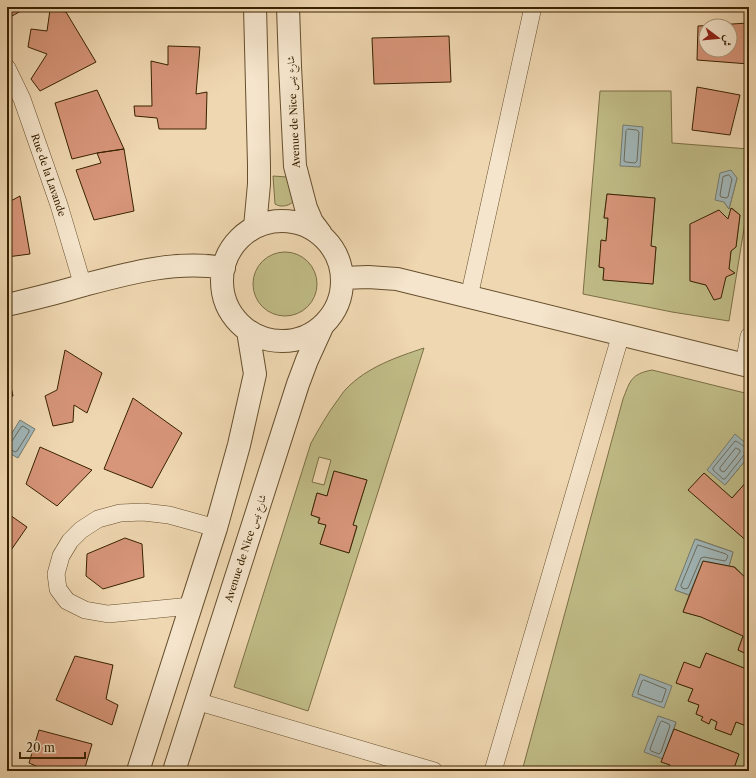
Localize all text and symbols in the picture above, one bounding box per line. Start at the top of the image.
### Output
north arrow [698,18,738,58]
text: ش [719,34,736,48]
street label: Avenue de Nice شارع نيس [284,55,306,169]
street label: Rue de la Lavande [28,132,69,219]
street label: Avenue de Nice شارع نيس [222,492,272,605]
scale bar [20,734,85,760]
text: 20 m [26,740,55,755]

